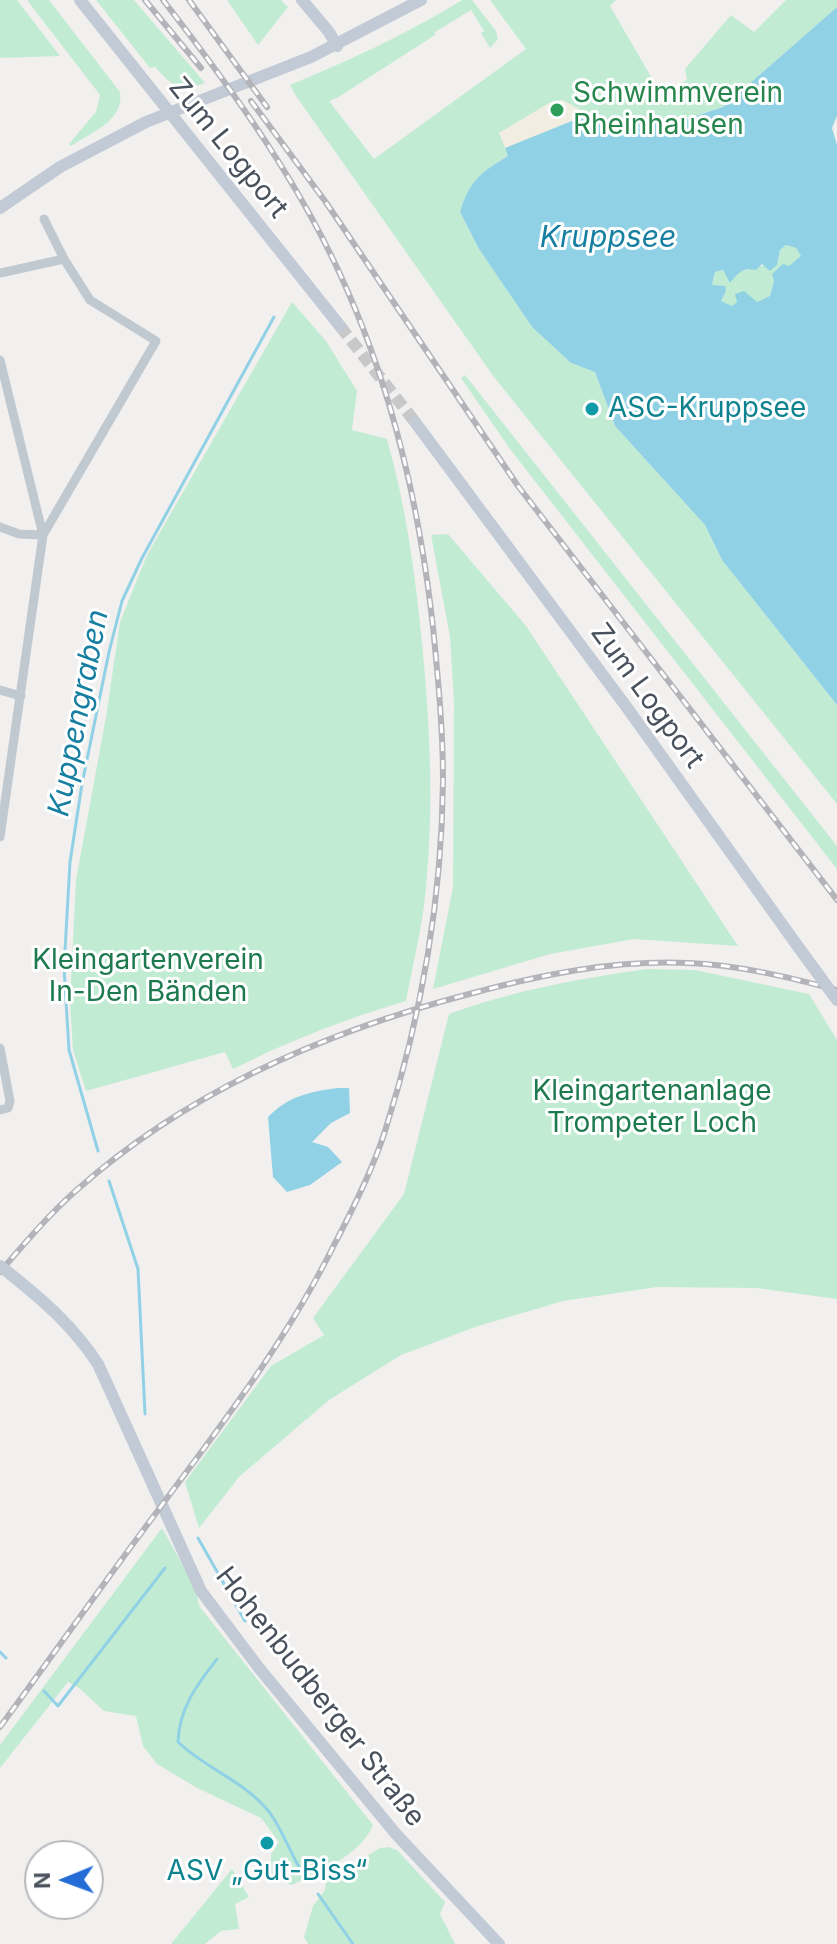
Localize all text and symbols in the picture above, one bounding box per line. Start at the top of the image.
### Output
street label: Zum Logport [161,71,295,225]
place label: Schwimmverein Rheinhausen [573,77,783,143]
marker: Schwimmverein Rheinhausen [548,101,566,119]
water label: Kruppsee [540,220,676,256]
place label: ASC-Kruppsee [608,392,806,426]
marker: ASC-Kruppsee [583,400,601,418]
water label: Kuppengraben [41,607,117,819]
street label: Zum Logport [583,617,711,775]
park label: Kleingartenverein In-Den Bänden [32,944,264,1010]
park label: Kleingartenanlage Trompeter Loch [532,1075,772,1141]
street label: Hohenbudberger Straße [208,1560,432,1834]
marker: ASV „Gut-Biss“ [258,1834,276,1852]
north arrow [24,1840,104,1920]
place label: ASV „Gut-Biss“ [167,1855,367,1889]
text: N [29,1872,55,1889]

